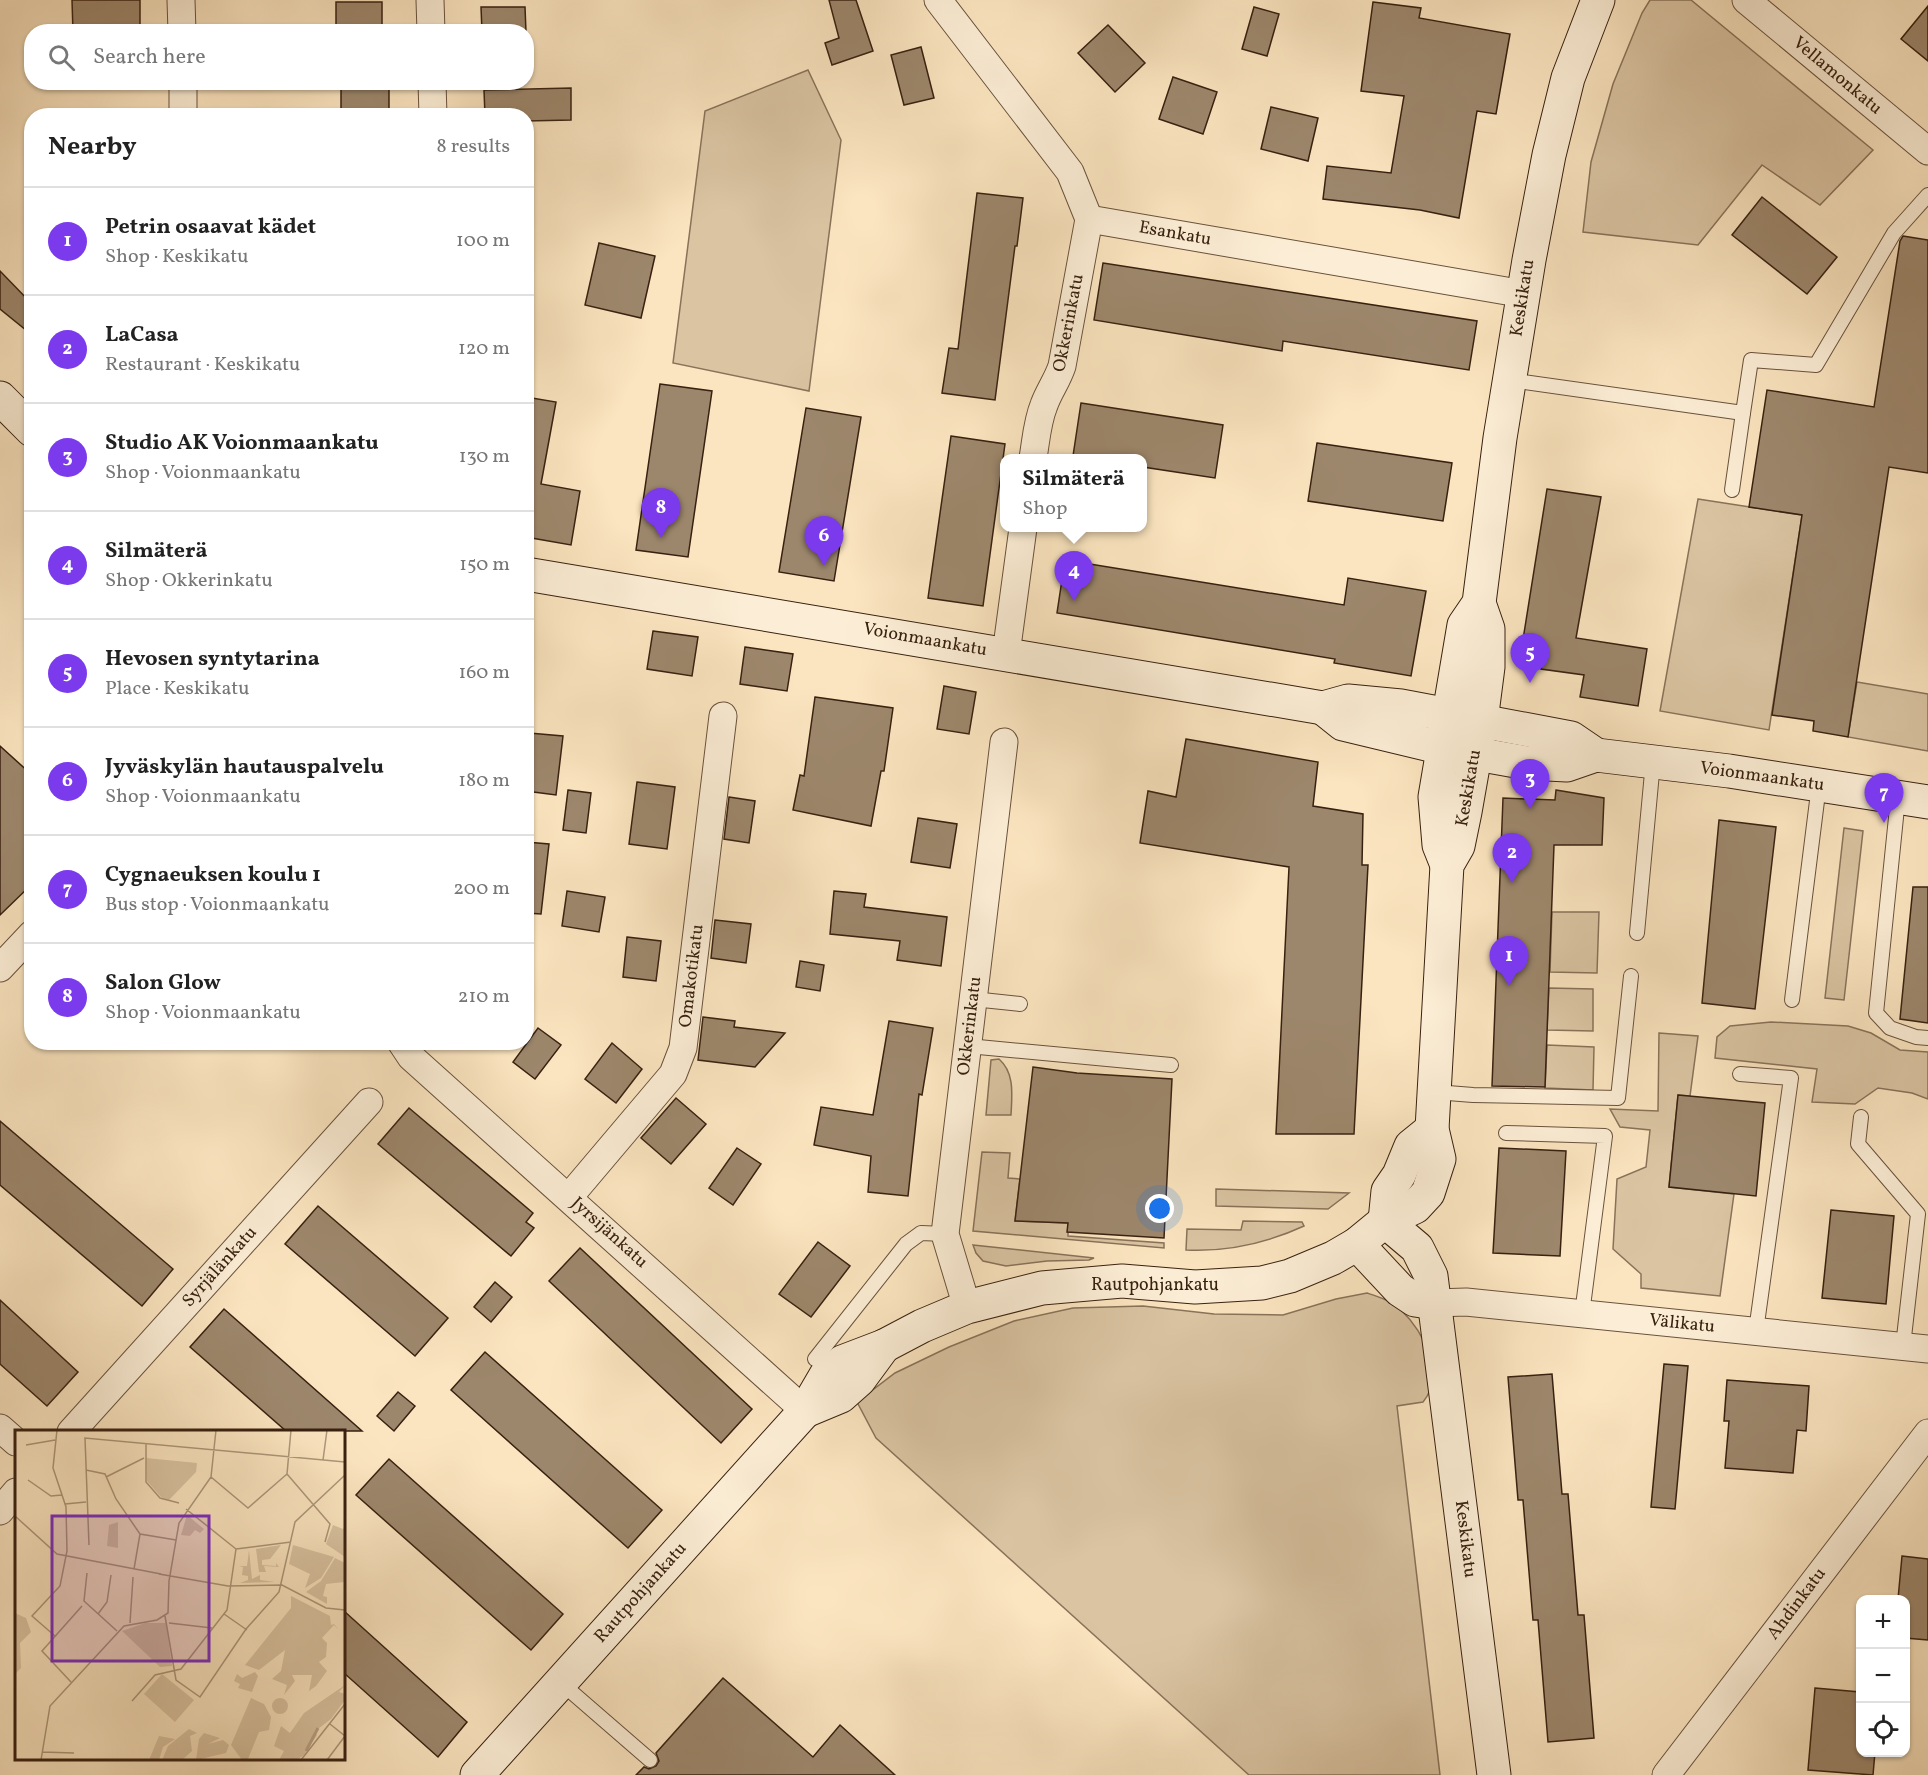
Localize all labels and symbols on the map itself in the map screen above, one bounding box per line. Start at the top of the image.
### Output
street label: Vellamonkatu [1787,31,1887,121]
street label: Esankatu [1137,215,1213,253]
street label: Keskikatu [1505,258,1541,338]
street label: Okkerinkatu [1047,272,1091,374]
pin: 8 [642,488,680,538]
pin: 6 [804,516,844,566]
pin: 4 [1054,552,1094,601]
street label: Voionmaankatu [861,617,989,663]
pin: 5 [1510,634,1550,683]
street label: Keskikatu [1450,747,1488,829]
street label: Voionmaankatu [1698,756,1826,798]
pin: 3 [1510,760,1550,809]
pin: 7 [1864,774,1904,823]
pin: 2 [1492,834,1532,883]
street label: Omakotikatu [673,923,711,1029]
pin: 1 [1490,936,1528,986]
street label: Okkerinkatu [952,975,988,1077]
street label: Jyrsijänkatu [565,1192,653,1274]
your location [1145,1194,1174,1223]
street label: Syrjälänkatu [177,1221,263,1313]
street label: Rautpohjankatu [1091,1273,1219,1298]
street label: Välikatu [1648,1308,1716,1340]
inset map [15,1430,345,1760]
street label: Keskikatu [1448,1499,1482,1579]
street label: Rautpohjankatu [589,1537,693,1649]
street label: Ahdinkatu [1762,1563,1832,1645]

